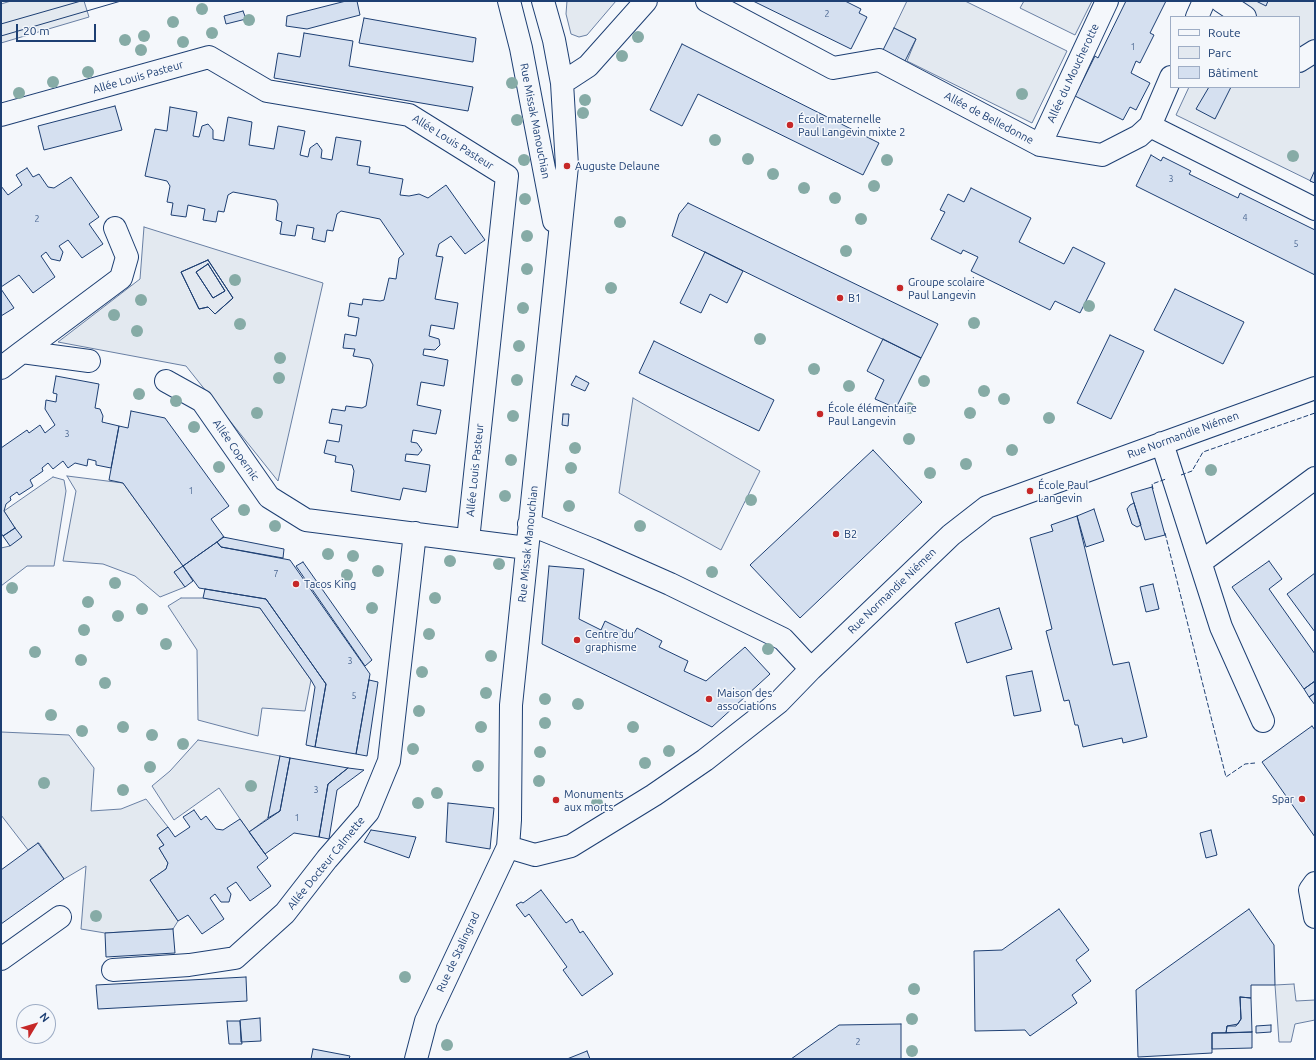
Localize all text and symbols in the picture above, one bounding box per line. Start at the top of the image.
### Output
house number: 2 [824,9,830,19]
scale bar [18,16,98,42]
legend [1170,16,1300,88]
street label: Allée du Moucherotte [1044,21,1102,125]
text: 20 m [23,24,50,37]
text: Route [1208,26,1241,39]
house number: 1 [1130,42,1136,52]
text: Parc [1208,46,1231,59]
street label: Allée Louis Pasteur [91,58,185,96]
street label: Rue Missak Manouchian [517,62,553,180]
text: Bâtiment [1208,66,1258,79]
street label: Allée de Belledonne [942,89,1036,147]
street label: Allée Louis Pasteur [410,112,496,172]
place label: École maternelle Paul Langevin mixte 2 [798,112,905,138]
marker: École maternelle Paul Langevin mixte 2 [785,120,795,130]
place label: Auguste Delaune [575,159,660,173]
marker: Auguste Delaune [562,161,572,171]
house number: 3 [1168,174,1174,184]
house number: 4 [1242,213,1248,223]
house number: 2 [34,214,40,224]
house number: 5 [1293,239,1299,249]
place label: Groupe scolaire Paul Langevin [908,275,985,301]
marker: Groupe scolaire Paul Langevin [895,283,905,293]
place label: B1 [848,291,861,305]
marker: B1 [835,293,845,303]
place label: École élémentaire Paul Langevin [828,401,917,427]
marker: École élémentaire Paul Langevin [815,409,825,419]
street label: Rue Normandie Niémen [1125,409,1241,461]
street label: Allée Copernic [210,417,262,483]
street label: Allée Louis Pasteur [464,423,486,517]
house number: 3 [64,429,70,439]
place label: École Paul Langevin [1038,478,1088,504]
street label: Rue Missak Manouchian [515,485,541,603]
house number: 1 [188,486,194,496]
marker: École Paul Langevin [1025,486,1035,496]
place label: B2 [844,527,857,541]
marker: B2 [831,529,841,539]
street label: Rue Normandie Niémen [845,545,939,637]
house number: 7 [273,569,279,579]
place label: Tacos King [304,577,356,591]
marker: Tacos King [291,579,301,589]
place label: Centre du graphisme [585,627,637,653]
marker: Centre du graphisme [572,635,582,645]
house number: 3 [347,656,353,666]
place label: Maison des associations [717,686,777,712]
house number: 5 [351,691,357,701]
marker: Maison des associations [704,694,714,704]
house number: 3 [313,785,319,795]
place label: Monuments aux morts [564,787,623,813]
place label: Spar [1272,792,1294,806]
marker: Spar [1297,794,1307,804]
marker: Monuments aux morts [551,795,561,805]
house number: 1 [294,813,300,823]
street label: Allée Docteur Calmette [284,814,368,912]
street label: Rue de Stalingrad [434,910,482,994]
north arrow [16,1004,56,1044]
text: N [37,1010,52,1024]
house number: 2 [855,1037,861,1047]

